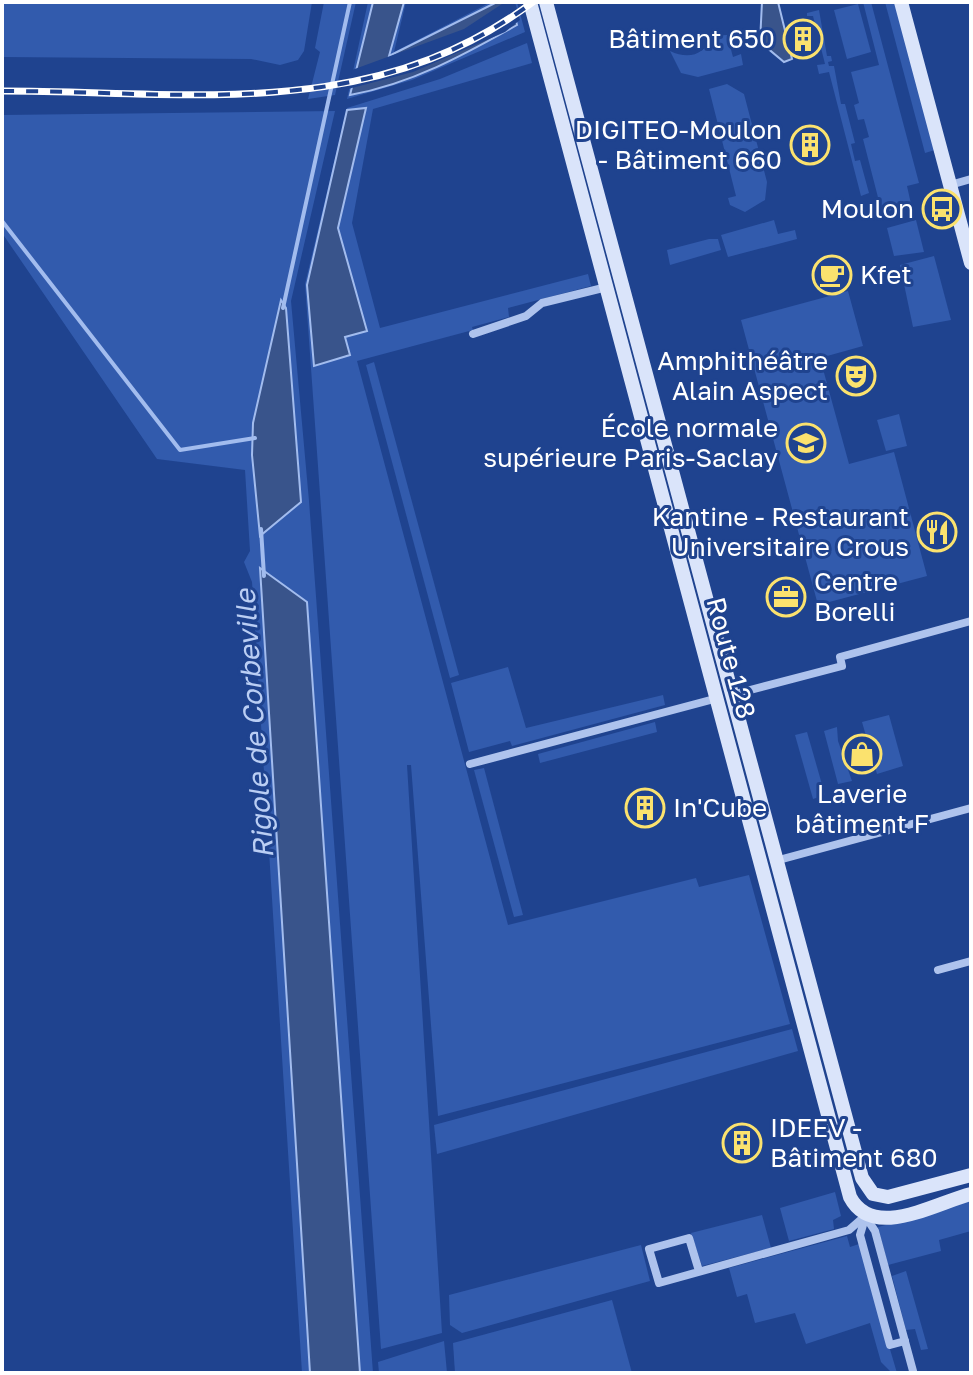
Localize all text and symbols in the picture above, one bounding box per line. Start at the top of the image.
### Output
building icon: Bâtiment 650 [782,18,824,60]
place label: Bâtiment 650 [608,23,775,54]
place label: DIGITEO-Moulon - Bâtiment 660 [575,114,782,175]
building icon: DIGITEO-Moulon - Bâtiment 660 [789,124,831,166]
bus stop icon: Moulon [921,188,963,230]
place label: Moulon [821,193,914,224]
cafe icon: Kfet [811,254,853,296]
place label: Kfet [860,259,912,290]
place label: Amphithéâtre Alain Aspect [657,345,828,406]
theatre icon: Amphithéâtre Alain Aspect [835,355,877,397]
place label: École normale supérieure Paris-Saclay [483,412,778,473]
school or university icon: École normale supérieure Paris-Saclay [785,422,827,464]
place label: Kantine - Restaurant Universitaire Crous [652,501,909,562]
restaurant icon: Kantine - Restaurant Universitaire Crous [916,511,958,553]
place label: Centre Borelli [814,566,898,627]
office icon: Centre Borelli [765,576,807,618]
water label: Rigole de Corbeville [228,587,279,860]
street label: Route 128 [700,594,763,722]
shop icon: Laverie bâtiment F [841,733,883,775]
place label: Laverie bâtiment F [795,778,929,839]
building icon: In'Cube [624,787,666,829]
place label: In'Cube [673,792,767,823]
place label: IDEEV - Bâtiment 680 [770,1112,938,1173]
building icon: IDEEV - Bâtiment 680 [721,1122,763,1164]

